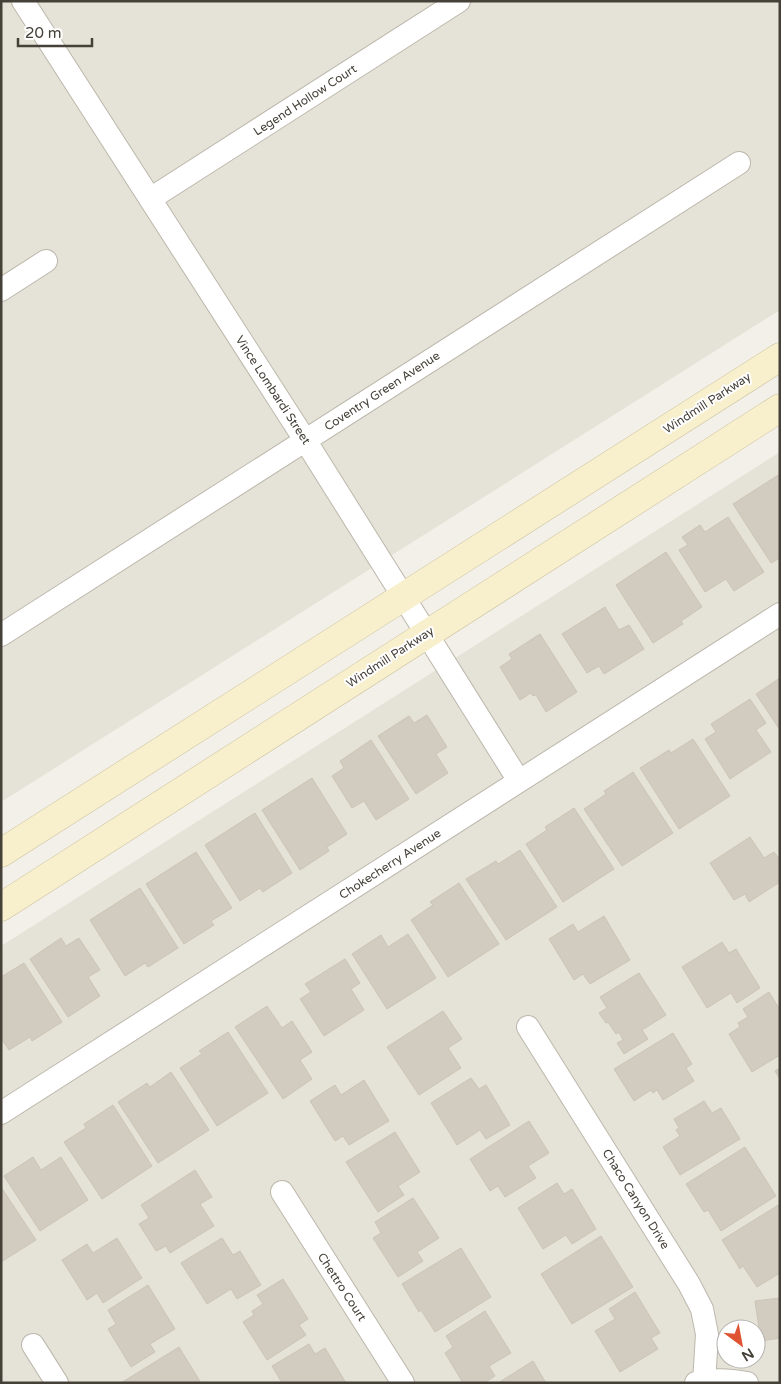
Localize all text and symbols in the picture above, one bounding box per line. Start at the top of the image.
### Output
scale bar [18,15,91,47]
text: 20 m [25,24,62,42]
street label: Legend Hollow Court [251,61,359,139]
street label: Vince Lombardi Street [233,333,314,447]
street label: Coventry Green Avenue [322,348,443,434]
street label: Windmill Parkway [661,369,754,436]
street label: Windmill Parkway [344,623,437,690]
street label: Chokecherry Avenue [337,826,444,902]
street label: Chaco Canyon Drive [600,1146,673,1252]
street label: Chettro Court [315,1250,369,1324]
north arrow [716,1319,766,1369]
text: N [738,1344,757,1365]

